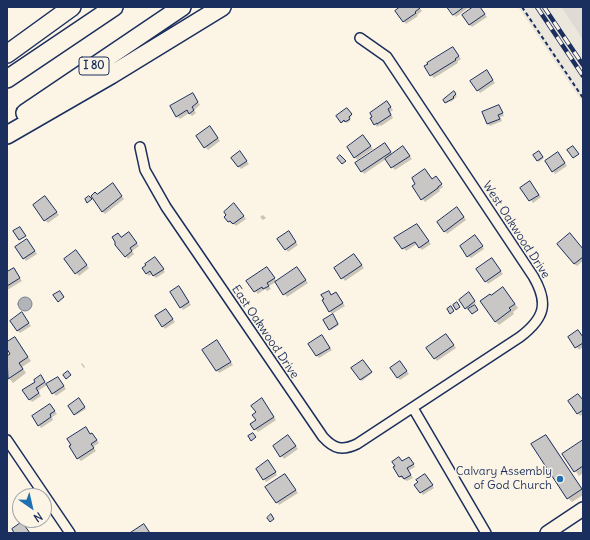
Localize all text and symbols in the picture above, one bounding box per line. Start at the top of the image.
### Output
road number: I 80 [79,57,109,75]
street label: West Oakwood Drive [479,179,553,281]
street label: East Oakwood Drive [228,283,302,381]
place label: Calvary Assembly of God Church [456,465,552,493]
marker: Calvary Assembly of God Church [555,474,565,484]
north arrow [12,488,52,528]
text: N [31,509,45,525]

